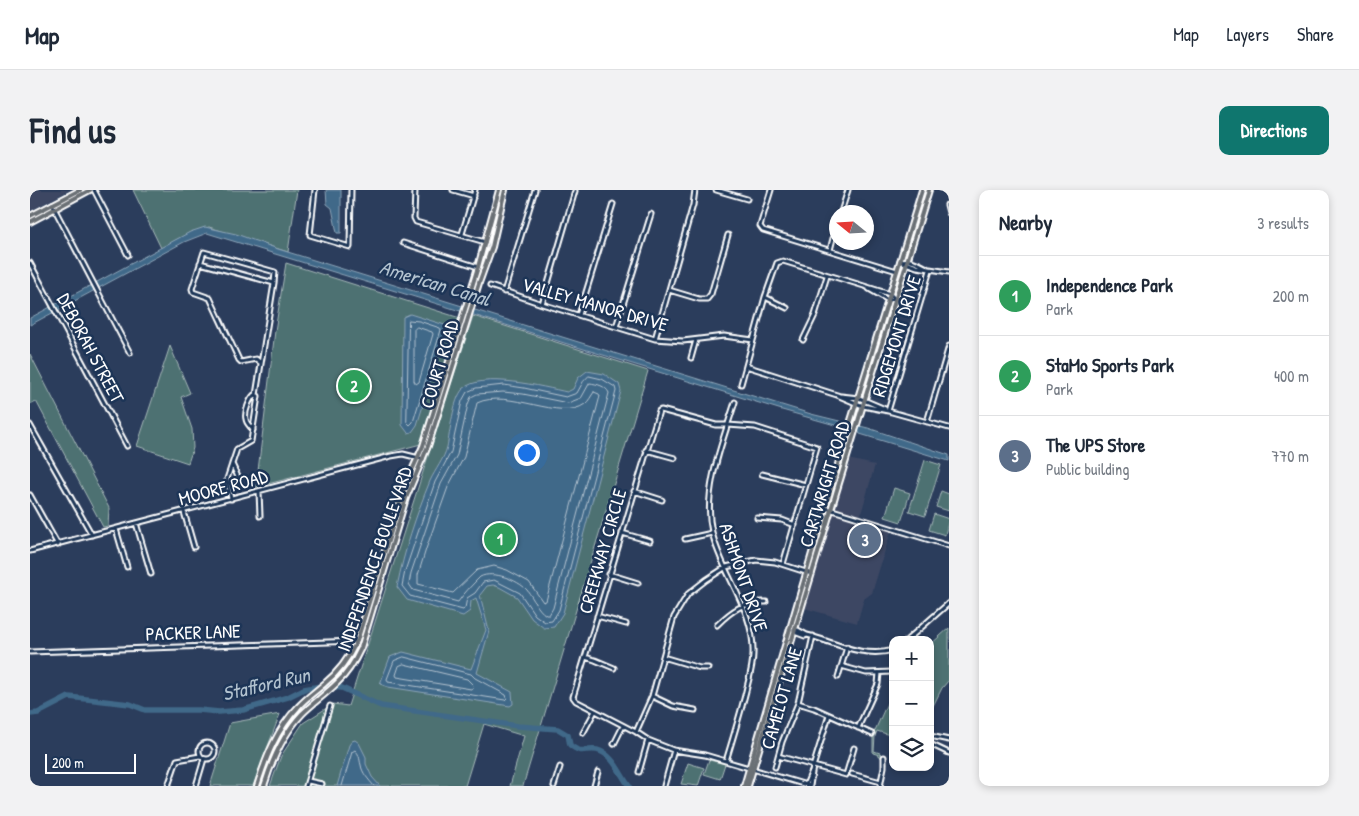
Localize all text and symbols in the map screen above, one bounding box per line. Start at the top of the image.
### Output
text: Map [25,19,59,51]
text: Map [1173,22,1199,47]
text: Layers [1227,22,1269,47]
text: Share [1297,22,1334,47]
button: Directions [1219,106,1329,155]
text: Find us [30,107,116,154]
north arrow [829,205,874,250]
text: Nearby [999,208,1052,237]
text: 3 results [1257,212,1309,234]
water label: American Canal [377,253,495,313]
street label: VALLEY MANOR DRIVE [519,271,672,337]
street label: RIDGEMONT DRIVE [865,271,927,400]
text: Independence Park [1046,272,1173,298]
text: 1 [1012,285,1018,307]
text: 200 m [1273,285,1309,307]
street label: DEBORAH STREET [51,289,131,408]
text: Park [1046,298,1073,320]
street label: COURT ROAD [413,317,465,411]
text: StaMo Sports Park [1046,352,1174,378]
text: 2 [1011,365,1019,387]
text: 400 m [1274,365,1309,387]
pin: 2 [338,367,370,405]
text: Park [1046,378,1073,400]
street label: CARTWRIGHT ROAD [792,418,856,550]
text: The UPS Store [1046,432,1145,458]
your location [514,440,540,466]
text: 3 [1011,445,1019,467]
text: 770 m [1271,445,1309,467]
text: Public building [1046,458,1129,480]
street label: MOORE ROAD [176,463,270,511]
street label: INDEPENDENCE BOULEVARD [330,463,418,655]
street label: CREEKWAY CIRCLE [572,485,632,617]
street label: ASHMONT DRIVE [713,519,775,635]
pin: 1 [484,520,516,558]
pin: 3 [849,521,881,559]
street label: PACKER LANE [145,617,242,647]
map controls [889,636,934,771]
button: + [889,636,934,681]
street label: CAMELOT LANE [754,643,808,752]
water label: Stafford Run [220,660,314,707]
button: − [889,681,934,726]
button: layers [889,726,934,771]
scale bar [45,751,136,774]
text: 200 m [52,753,84,772]

